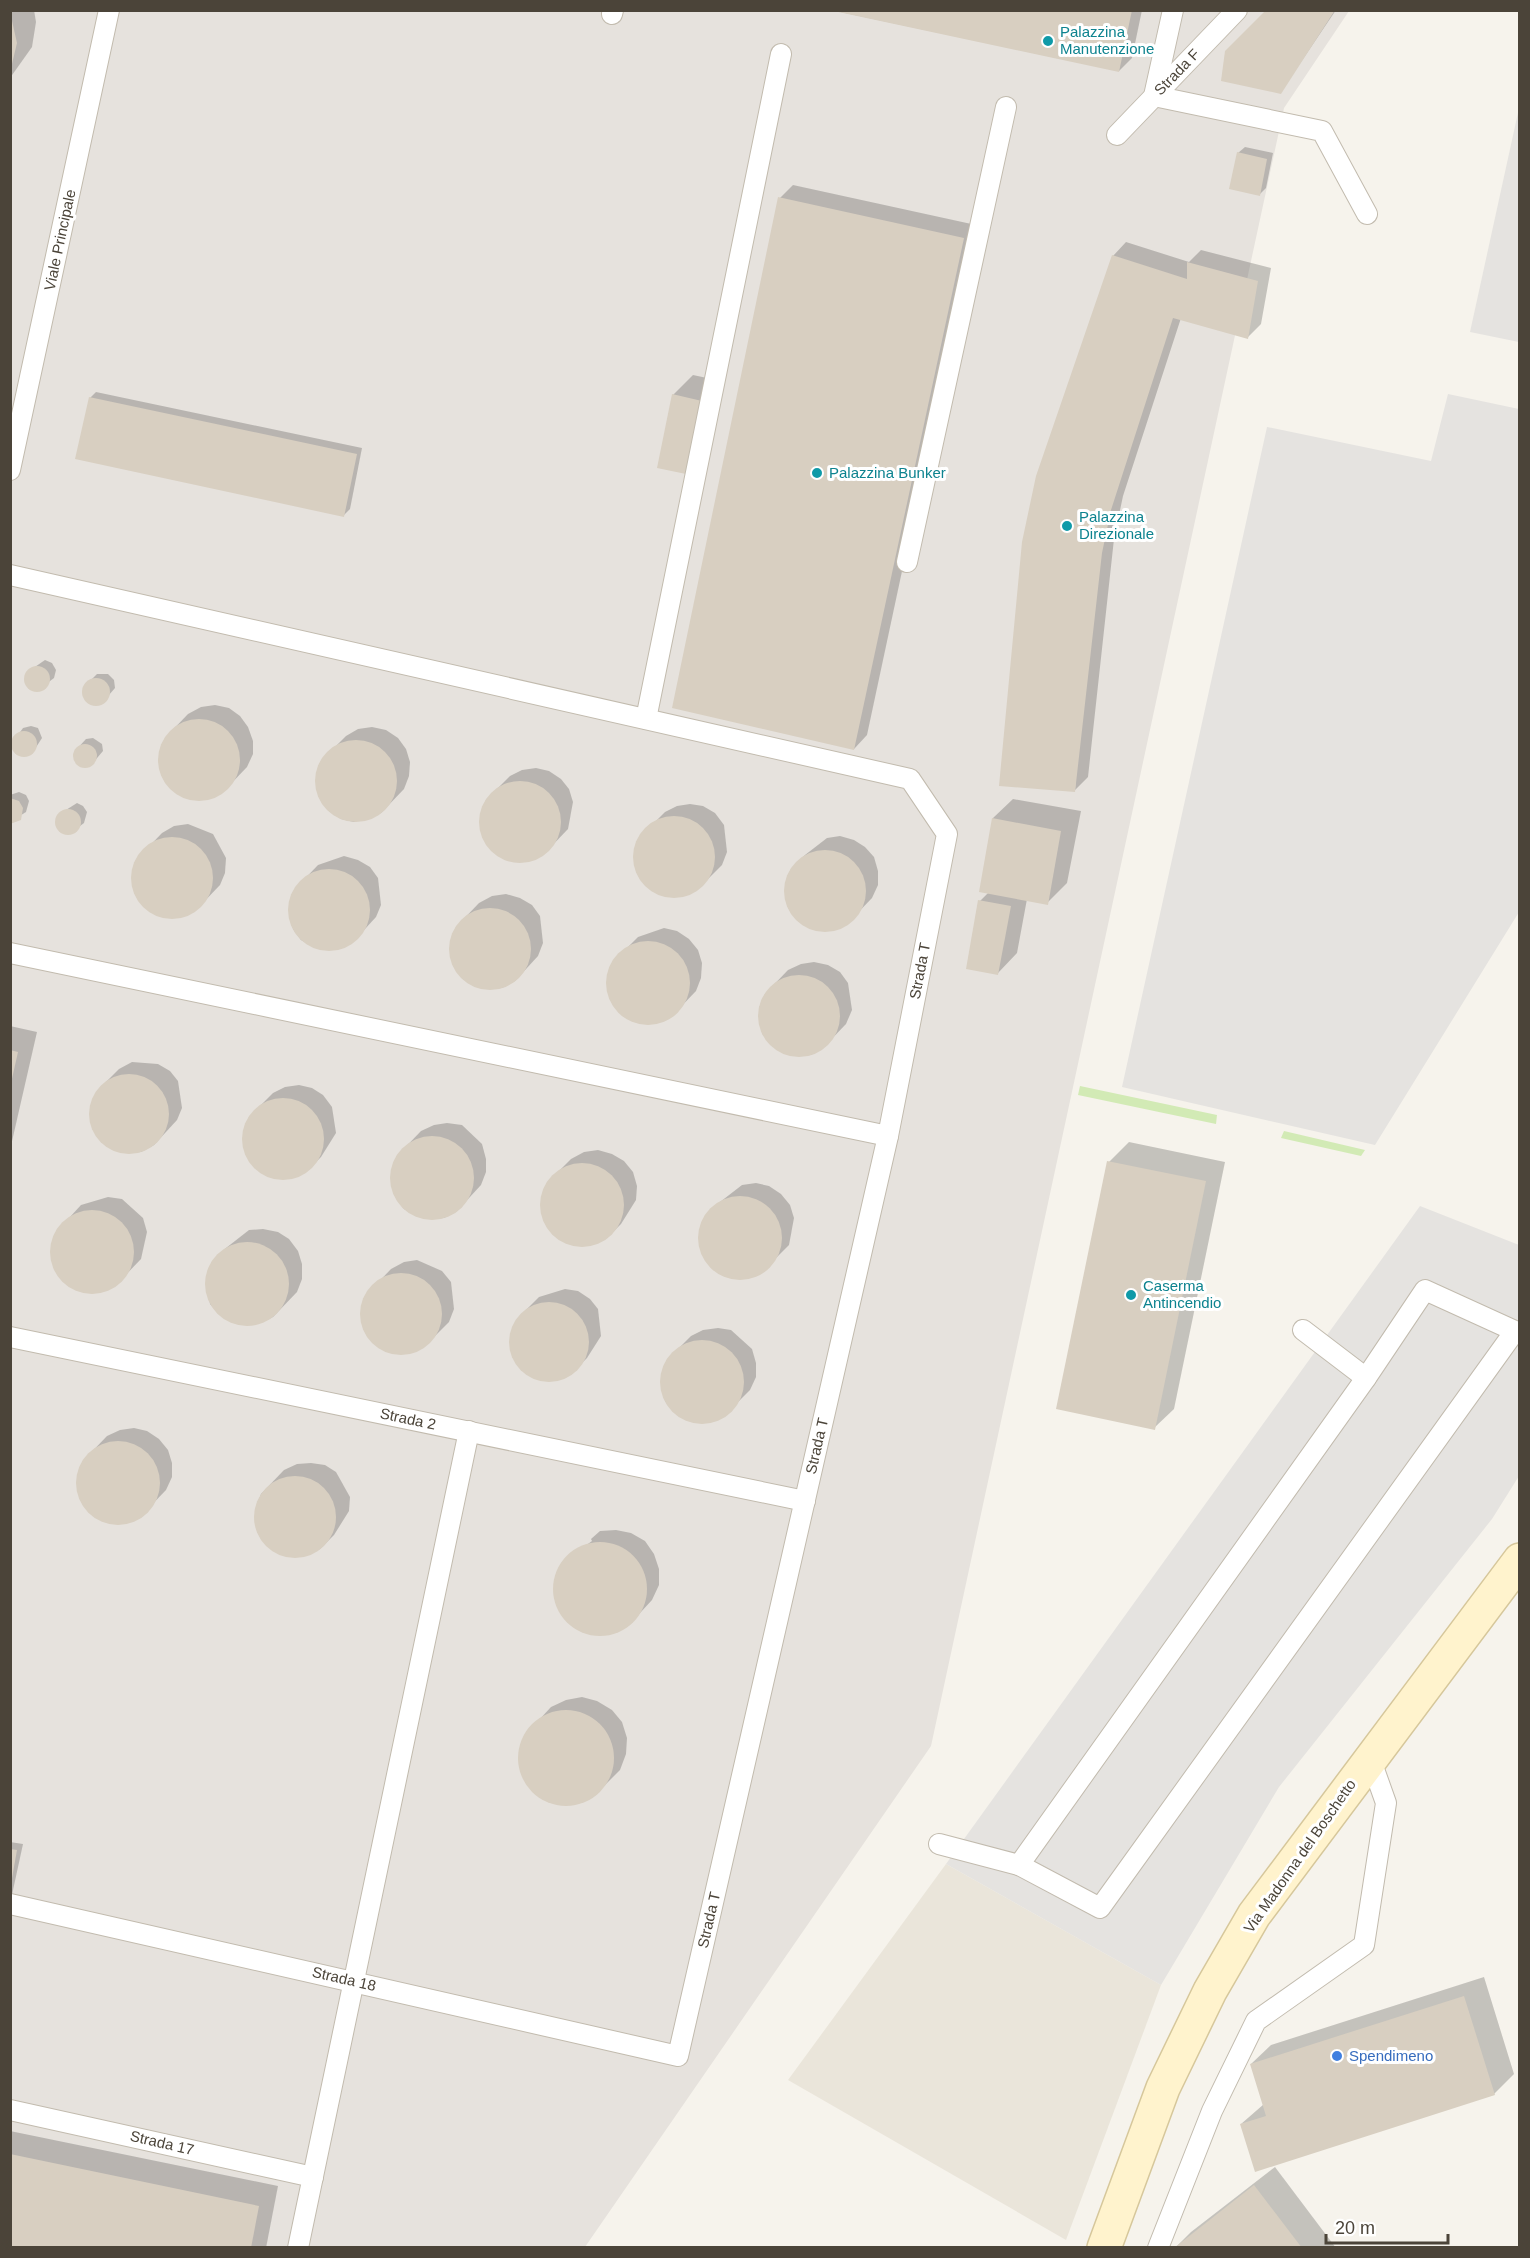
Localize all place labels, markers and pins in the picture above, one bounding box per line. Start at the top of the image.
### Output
place label: Palazzina Manutenzione [1060,23,1154,57]
marker: Palazzina Manutenzione [1041,34,1055,48]
place label: Palazzina Bunker [829,464,946,481]
marker: Palazzina Bunker [810,466,824,480]
place label: Palazzina Direzionale [1079,508,1154,542]
marker: Palazzina Direzionale [1060,519,1074,533]
place label: Caserma Antincendio [1143,1277,1221,1311]
marker: Caserma Antincendio [1124,1288,1138,1302]
place label: Spendimeno [1349,2047,1433,2064]
marker: Spendimeno [1330,2049,1344,2063]

